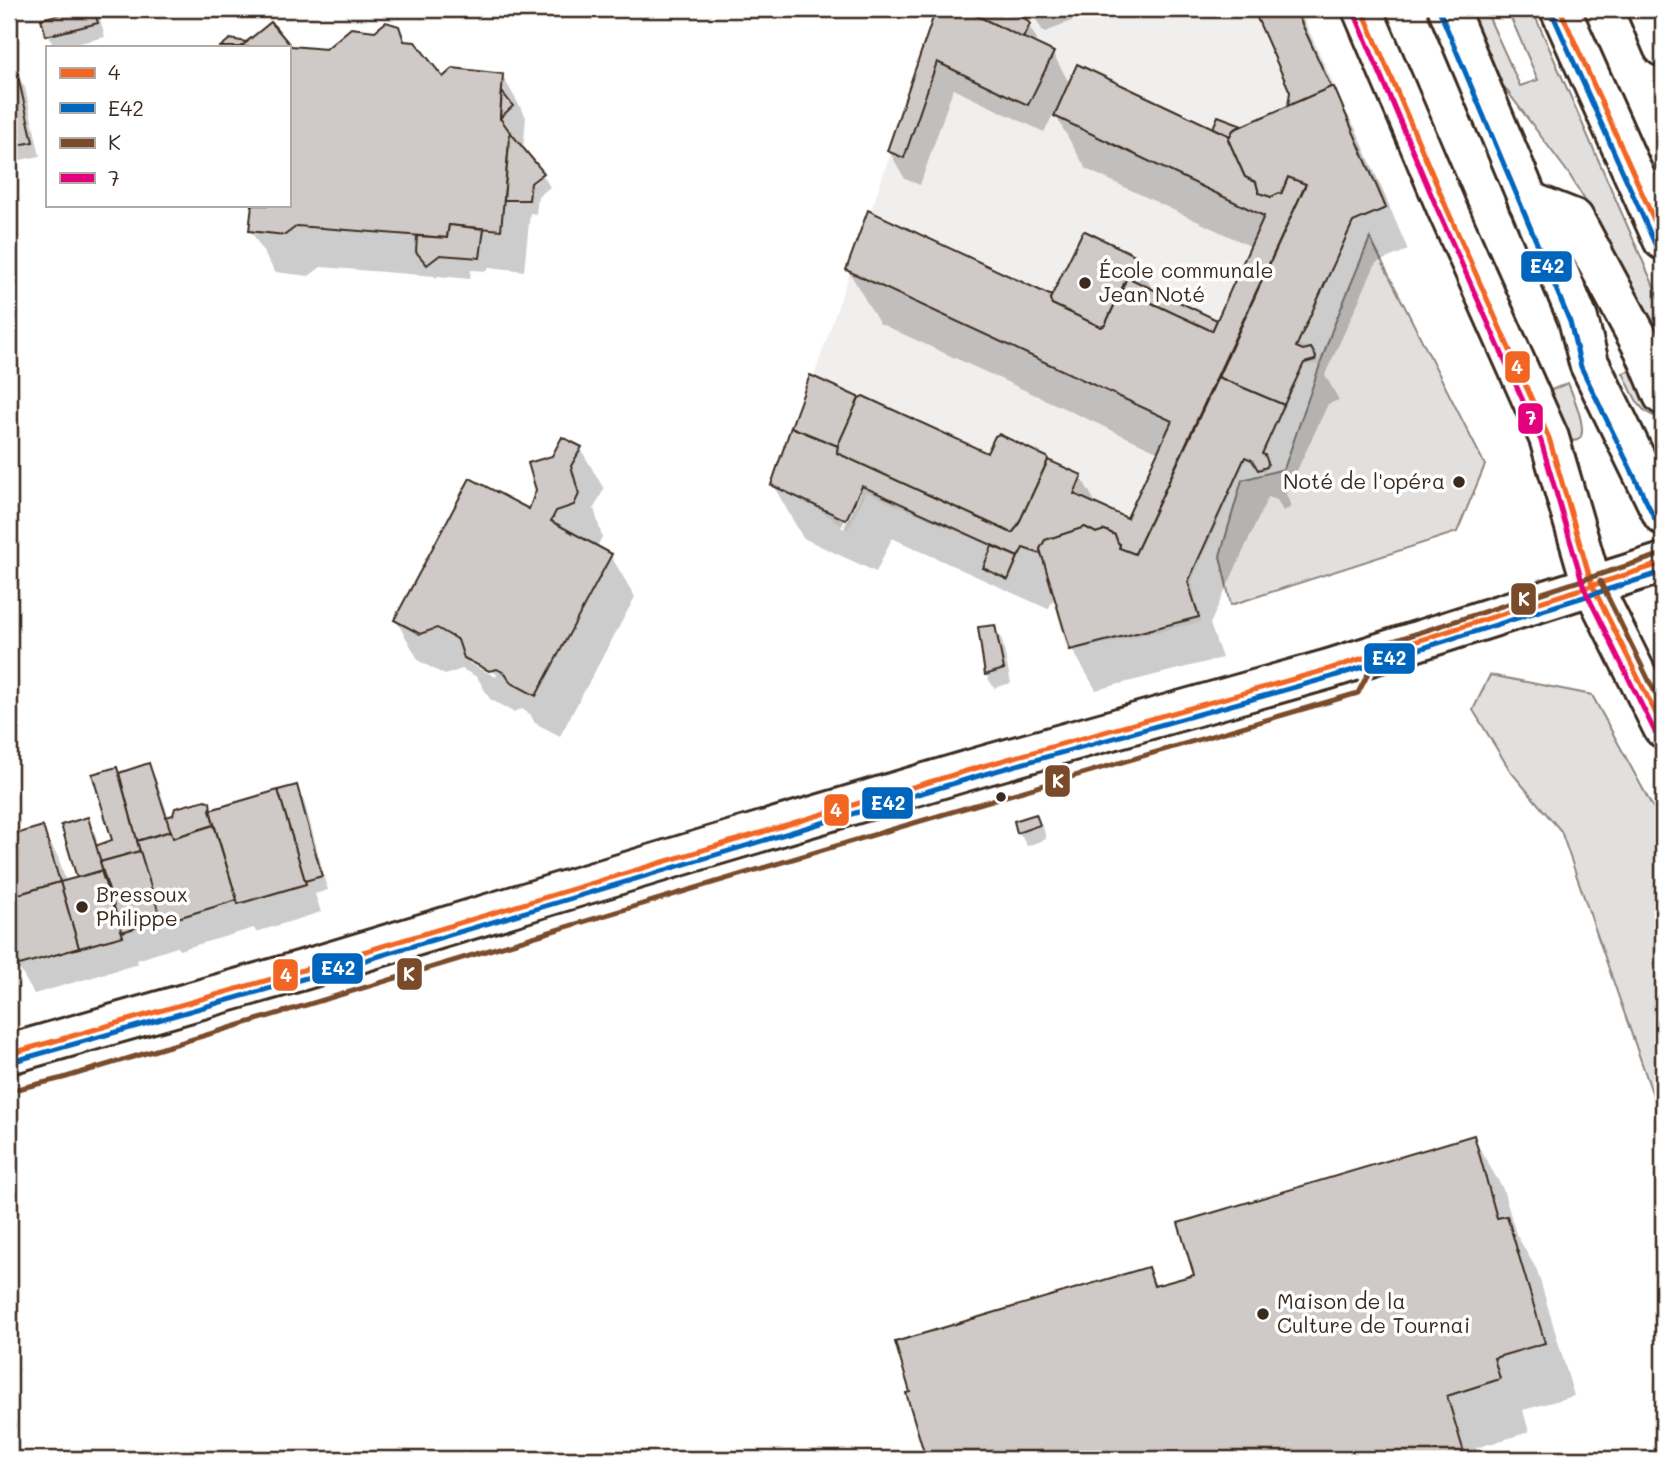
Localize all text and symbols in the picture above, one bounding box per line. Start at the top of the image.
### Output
legend [46,46,290,206]
text: 4 [108,58,121,85]
text: E42 [108,94,144,121]
text: K [108,128,121,155]
text: 7 [108,164,120,191]
line badge: E42 [1520,250,1573,283]
text: E42 [1530,253,1564,278]
place label: École communale Jean Noté [1099,256,1274,307]
marker: École communale Jean Noté [1077,275,1093,291]
line badge: 4 [1504,350,1531,384]
text: 4 [1511,354,1523,379]
line badge: 7 [1517,402,1544,435]
text: 7 [1526,405,1537,430]
place label: Noté de l'opéra [1283,467,1445,494]
marker: Noté de l'opéra [1451,474,1467,490]
line badge: K [1510,582,1537,616]
text: K [1518,586,1530,611]
line badge: E42 [1363,642,1416,675]
text: E42 [1372,645,1406,670]
line badge: K [1044,764,1071,798]
text: K [1052,768,1064,793]
line badge: E42 [861,786,914,820]
text: E42 [871,790,905,815]
unlabelled marker [994,790,1008,804]
line badge: 4 [823,793,850,827]
text: 4 [830,797,842,822]
place label: Bressoux Philippe [96,880,188,931]
marker: Bressoux Philippe [74,899,90,915]
line badge: E42 [311,952,364,985]
text: E42 [321,955,355,980]
line badge: K [396,957,423,991]
line badge: 4 [272,958,299,992]
text: K [403,961,415,986]
text: 4 [280,962,292,987]
place label: Maison de la Culture de Tournai [1277,1287,1470,1338]
marker: Maison de la Culture de Tournai [1255,1306,1271,1322]

